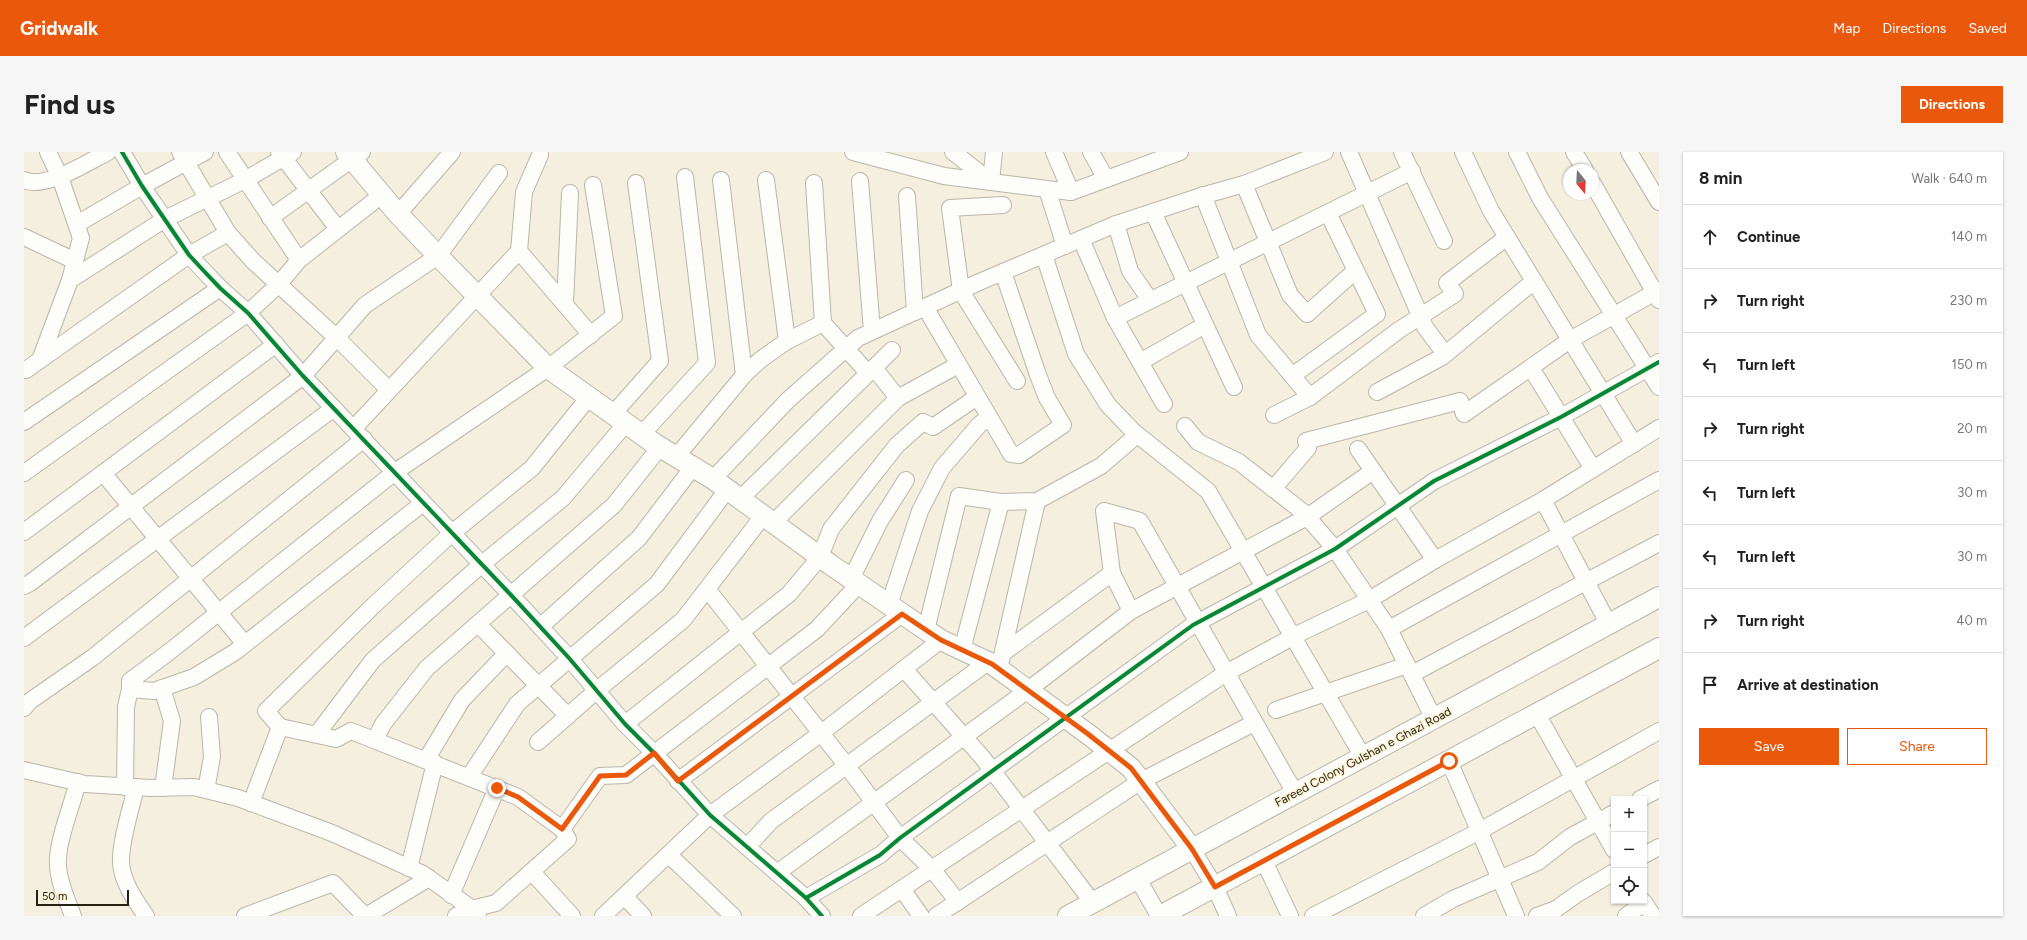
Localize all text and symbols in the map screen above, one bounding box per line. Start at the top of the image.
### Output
text: Gridwalk [20,17,98,40]
text: Map [1833,20,1861,37]
text: Directions [1883,20,1946,37]
text: Saved [1968,20,2007,37]
button: Directions [1901,86,2003,123]
text: Find us [24,87,115,121]
north arrow [1563,164,1599,200]
text: 8 min [1699,168,1742,188]
text: Walk · 640 m [1911,171,1987,186]
icon: ahead [1699,226,1721,248]
text: Continue [1737,228,1800,246]
text: 140 m [1951,229,1987,244]
icon: right [1699,290,1721,312]
text: Turn right [1737,292,1805,310]
text: 230 m [1950,293,1987,308]
icon: left [1699,354,1721,376]
text: Turn left [1737,356,1795,374]
text: 150 m [1952,357,1987,372]
icon: right [1699,418,1721,440]
text: Turn right [1737,420,1805,438]
text: 20 m [1957,421,1987,436]
icon: left [1699,482,1721,504]
text: Turn left [1737,484,1795,502]
text: 30 m [1957,485,1987,500]
icon: left [1699,546,1721,568]
text: Turn left [1737,548,1795,566]
text: 30 m [1957,549,1987,564]
icon: right [1699,610,1721,632]
text: Turn right [1737,612,1805,630]
text: 40 m [1956,613,1987,628]
icon: arrive [1699,674,1721,696]
text: Arrive at destination [1737,676,1878,694]
street label: Fareed Colony Gulshan e Ghazi Road [1272,704,1454,810]
button: Save [1699,728,1839,765]
button: Share [1847,728,1987,765]
route start [1440,752,1458,770]
route end [488,779,506,797]
map controls [1611,796,1647,904]
button: + [1611,796,1647,832]
button: − [1611,832,1647,868]
button: locate [1611,868,1647,904]
scale bar [36,888,129,907]
text: 50 m [42,890,67,903]

